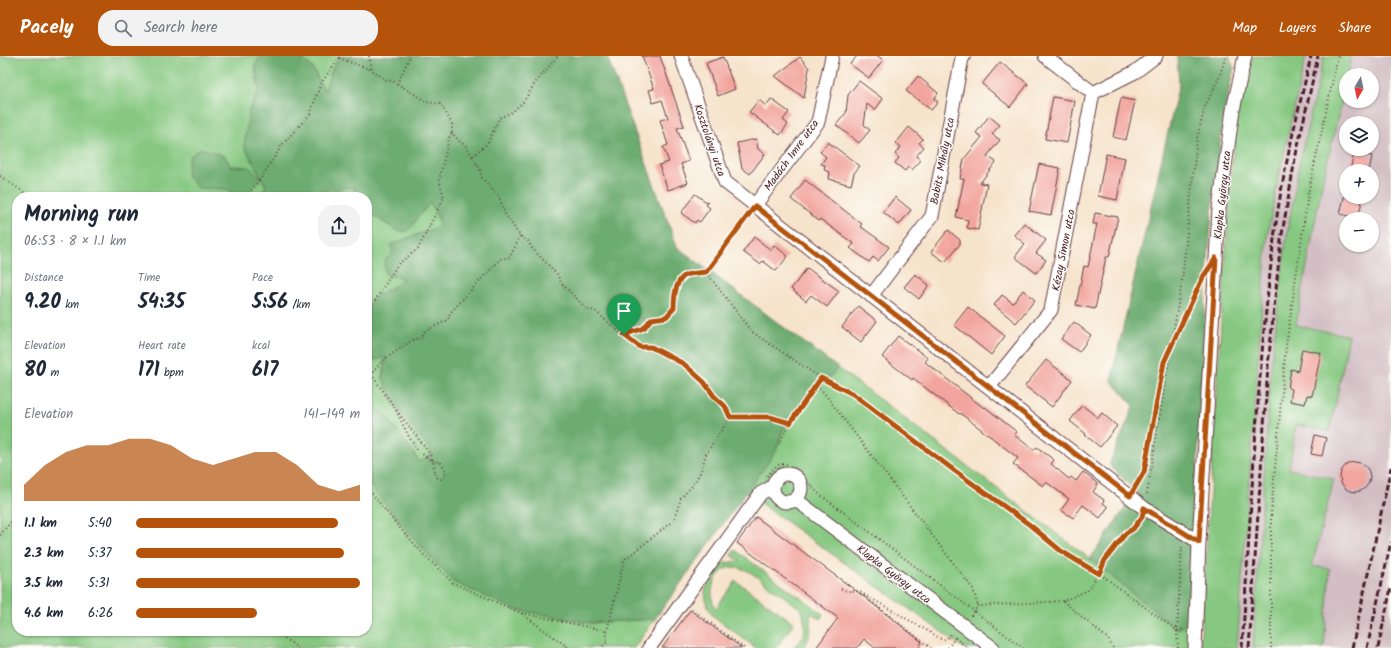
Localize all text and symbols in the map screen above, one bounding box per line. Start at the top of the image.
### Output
search box [98,10,378,46]
text: Pacely [20,13,74,43]
text: Search here [144,16,218,40]
icon: search [112,17,134,39]
text: Map [1233,17,1257,39]
text: Layers [1279,17,1317,39]
text: Share [1339,17,1371,39]
north arrow [1339,68,1379,108]
map controls [1339,68,1379,252]
street label: Kosztolányi utca [688,102,730,179]
street label: Madách Imre utca [760,116,824,195]
street label: Babits Mihály utca [926,116,960,206]
button: layers [1339,116,1379,156]
street label: Klapka György utca [1209,150,1237,240]
button: + [1339,164,1379,204]
text: Morning run [24,198,139,233]
button: share [318,205,360,247]
street label: Kézay Simon utca [1047,208,1081,293]
button: − [1339,212,1379,252]
text: 06:53 · 8 × 1.1 km [24,231,126,252]
text: Distance [24,269,64,287]
text: Time [138,269,160,287]
text: Pace [252,269,273,287]
text: 9.20 [24,287,61,319]
text: 54:35 [138,287,185,319]
text: 5:56 [252,287,288,319]
pin [607,294,641,335]
text: km [61,296,79,314]
text: /km [288,296,310,314]
icon: arrive [613,300,635,322]
text: Elevation [24,337,66,355]
text: Heart rate [138,337,186,355]
text: kcal [252,337,270,355]
text: 80 [24,355,46,387]
text: 171 [138,355,160,387]
text: 617 [252,355,278,387]
text: m [46,364,59,382]
text: bpm [160,364,184,382]
text: Elevation [24,404,73,425]
text: 141–149 m [304,404,360,425]
text: 1.1 km [24,513,57,534]
text: 5:40 [88,513,112,534]
street label: Klapka György utca [852,541,934,609]
text: 2.3 km [24,543,64,564]
text: 5:37 [88,543,112,564]
text: 3.5 km [24,573,63,594]
text: 5:31 [88,573,110,594]
text: 4.6 km [24,603,63,624]
text: 6:26 [88,603,113,624]

